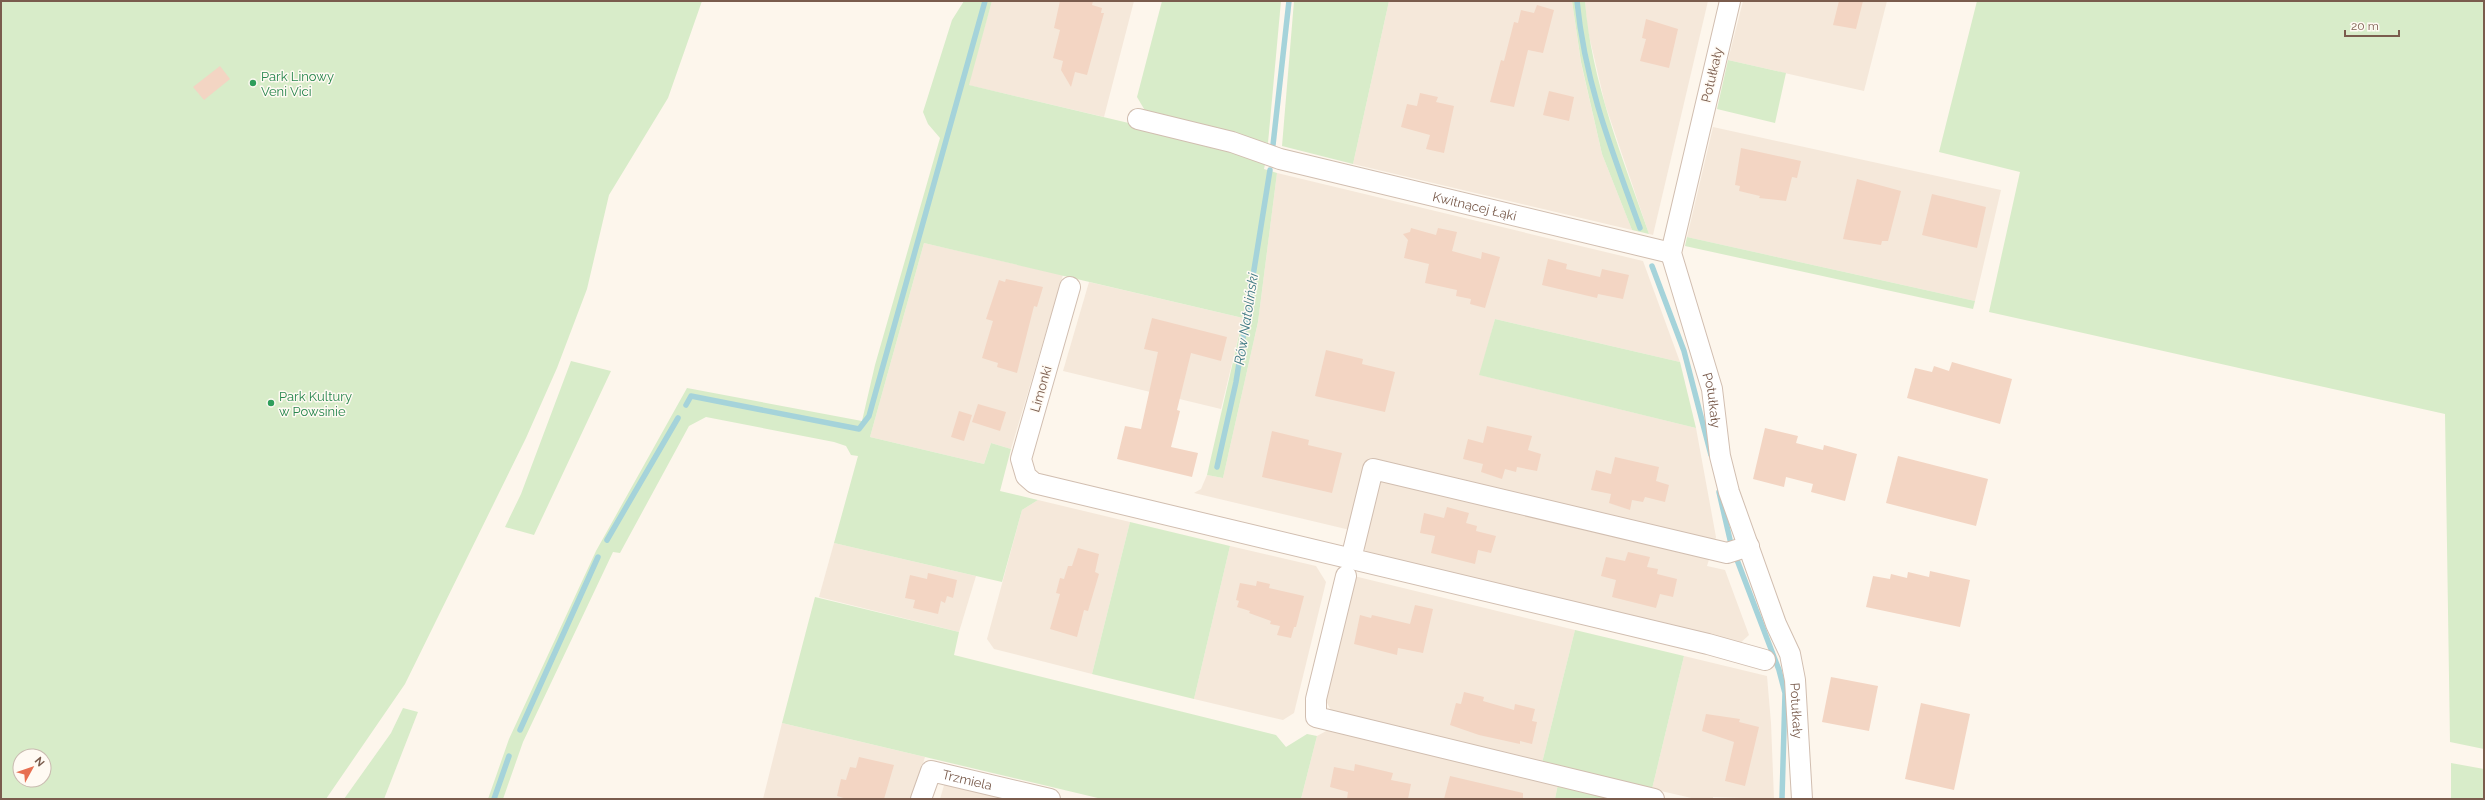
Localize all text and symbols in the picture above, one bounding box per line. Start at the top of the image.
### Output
scale bar [2345,12,2399,38]
text: 20 m [2351,19,2379,33]
street label: Potułkały [1698,46,1726,104]
place label: Park Linowy Veni Vici [261,69,334,99]
marker: Park Linowy Veni Vici [248,78,258,88]
street label: Kwitnącej Łąki [1431,188,1518,223]
water label: Rów Natoliński [1231,271,1261,366]
street label: Limonki [1027,364,1055,414]
street label: Potułkały [1700,371,1724,429]
place label: Park Kultury w Powsinie [279,389,352,419]
marker: Park Kultury w Powsinie [266,398,276,408]
street label: Potułkały [1788,682,1806,739]
north arrow [12,748,52,788]
text: N [32,754,47,769]
street label: Trzmiela [941,766,994,793]

